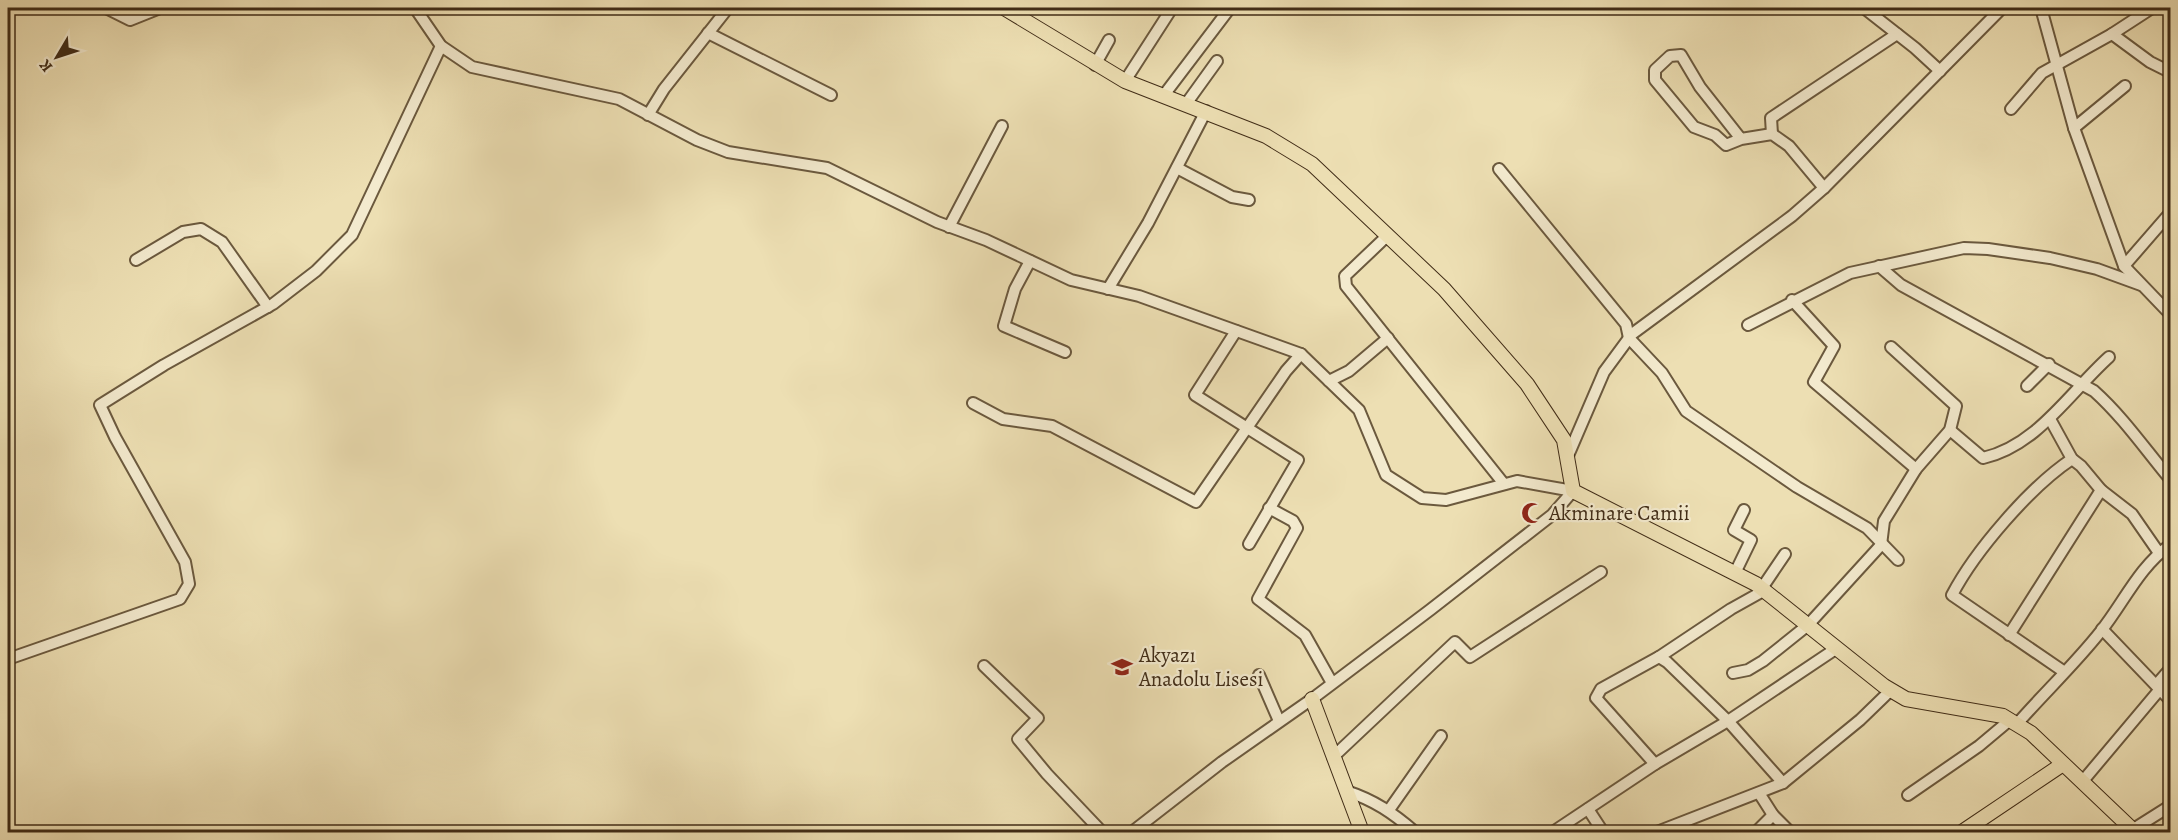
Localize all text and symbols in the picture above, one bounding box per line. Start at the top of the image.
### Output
north arrow [27,27,87,87]
text: K [34,54,58,77]
place label: Akminare Camii [1548,499,1690,527]
mosque icon: Akminare Camii [1520,501,1544,525]
place label: Akyazı Anadolu Lisesi [1138,641,1263,693]
school or university icon: Akyazı Anadolu Lisesi [1110,655,1134,679]

